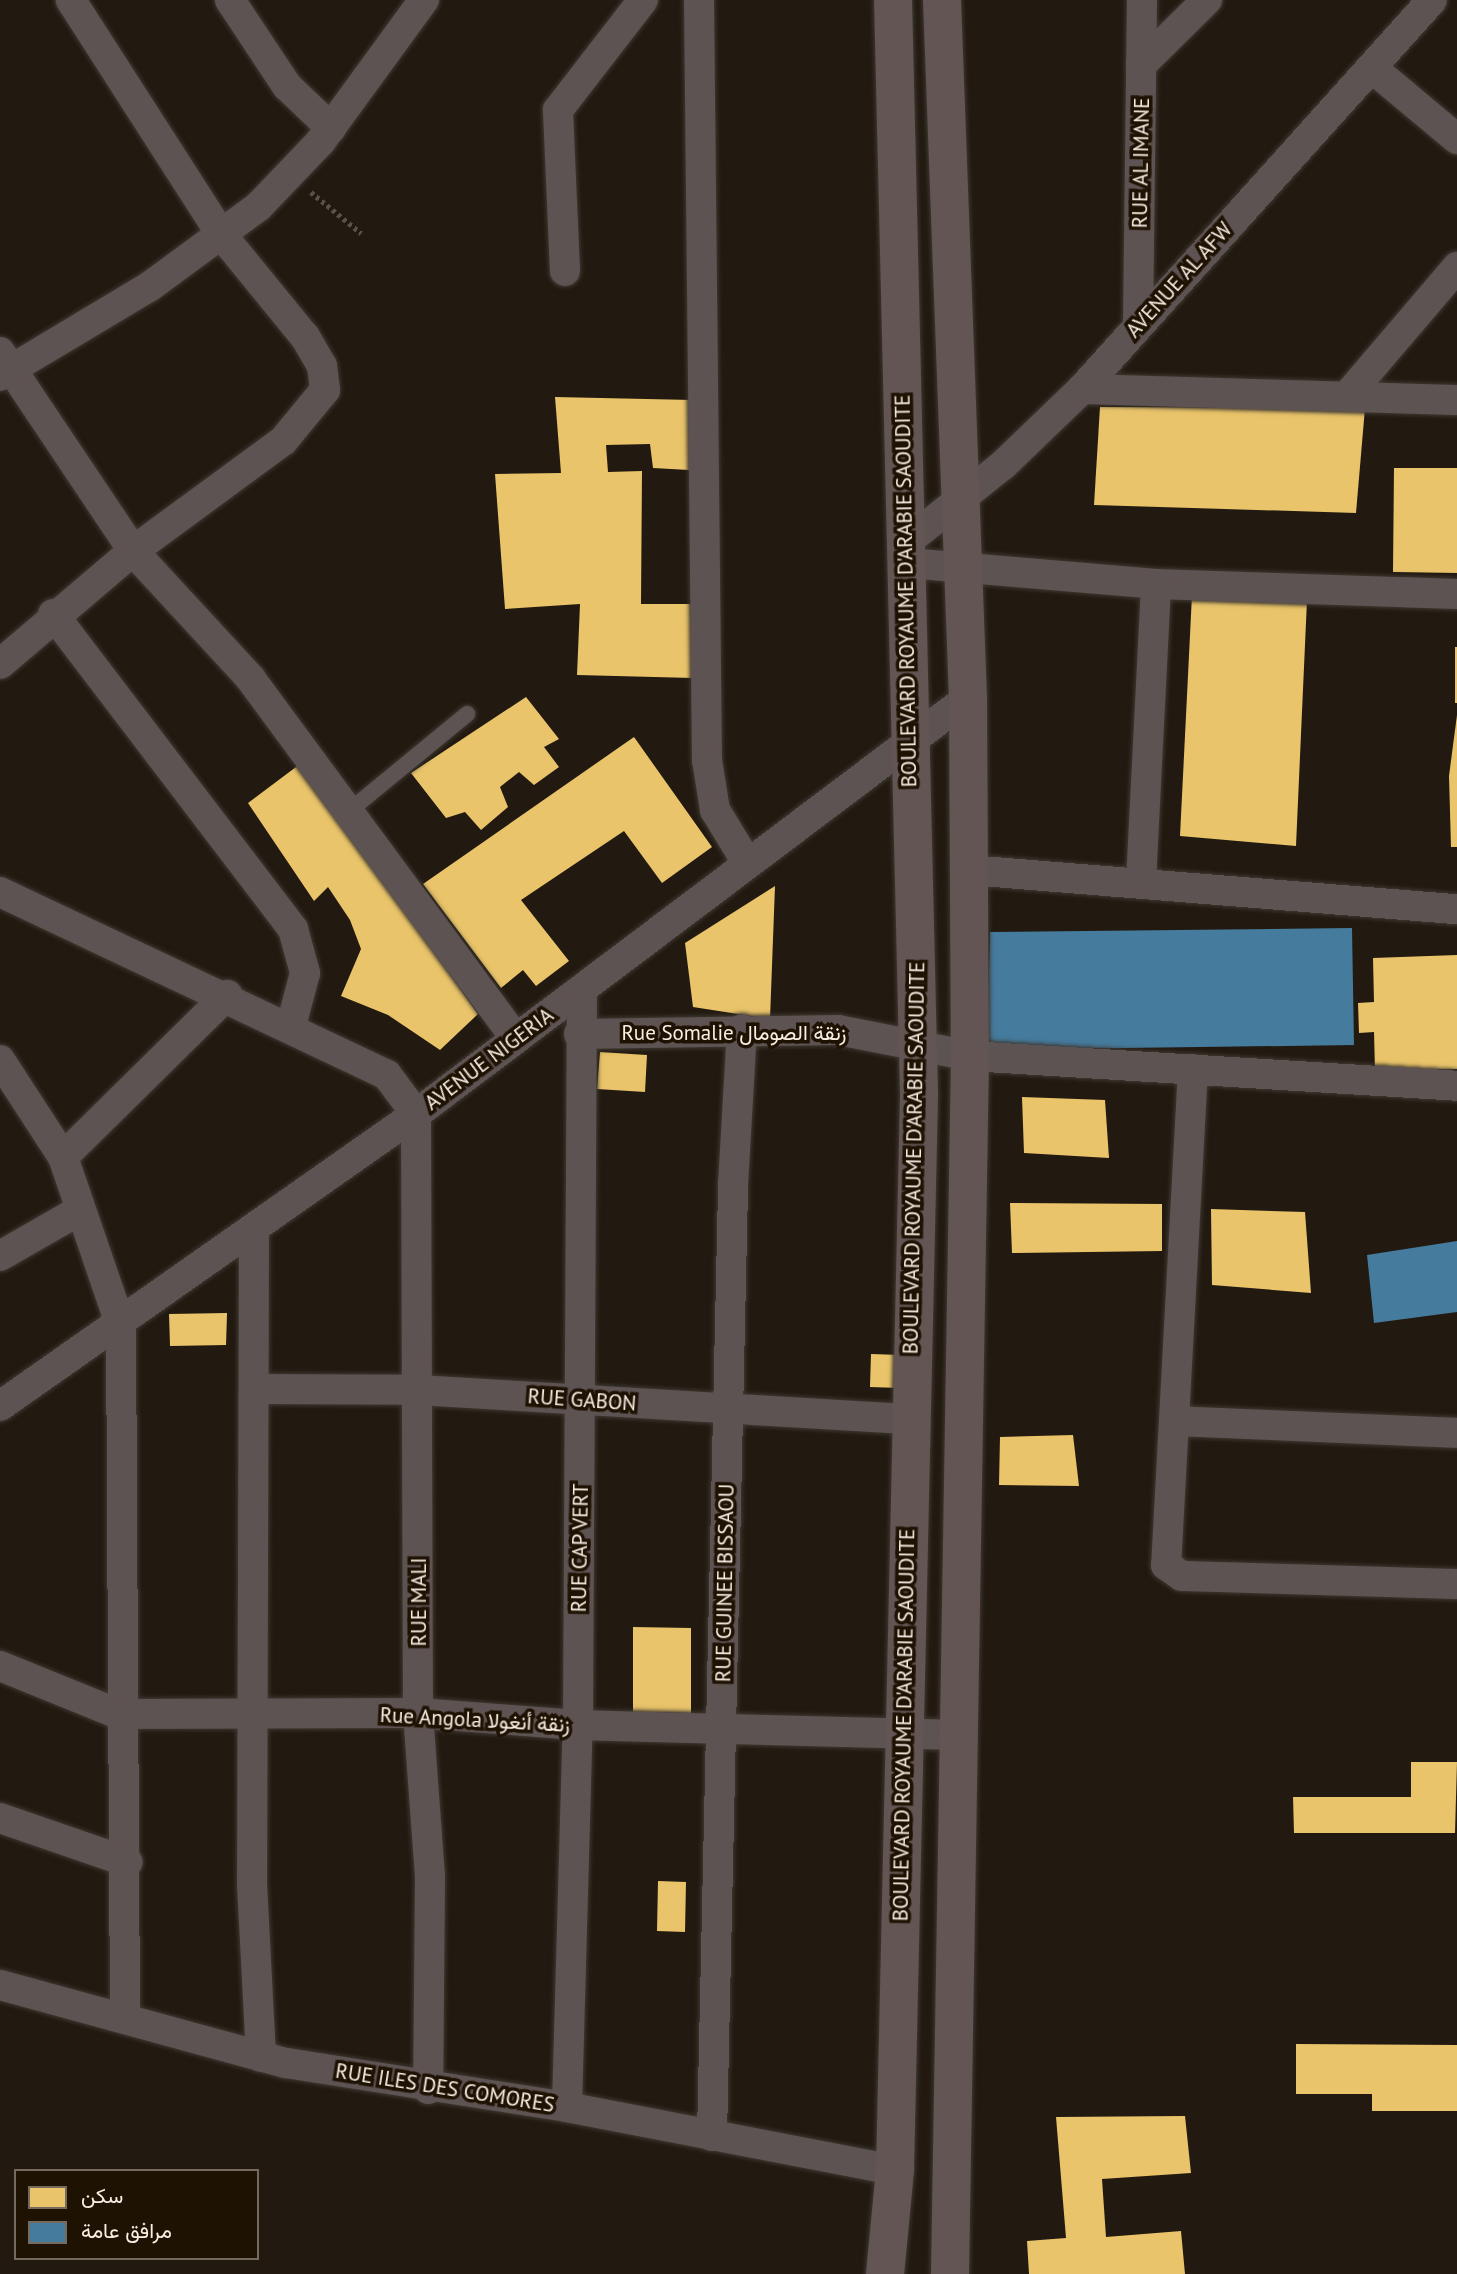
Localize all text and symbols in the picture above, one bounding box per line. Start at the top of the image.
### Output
street label: RUE AL IMANE [1127,97,1155,229]
street label: AVENUE AL AFW [1120,216,1238,344]
street label: BOULEVARD ROYAUME D'ARABIE SAOUDITE [890,394,922,788]
street label: BOULEVARD ROYAUME D'ARABIE SAOUDITE [898,961,930,1355]
street label: AVENUE NIGERIA [420,1002,558,1116]
street label: Rue Somalie زنقة الصومال [622,1020,846,1046]
street label: RUE GABON [527,1384,637,1416]
street label: RUE CAP VERT [566,1483,594,1613]
street label: RUE GUINEE BISSAOU [711,1484,739,1682]
street label: BOULEVARD ROYAUME D'ARABIE SAOUDITE [888,1528,920,1922]
street label: RUE MALI [406,1558,432,1646]
street label: Rue Angola زنقة أنغولا [379,1702,571,1738]
street label: RUE ILES DES COMORES [334,2058,556,2118]
legend [14,2169,259,2260]
text: سكن [81,2182,123,2209]
text: مرافق عامة [81,2217,172,2244]

